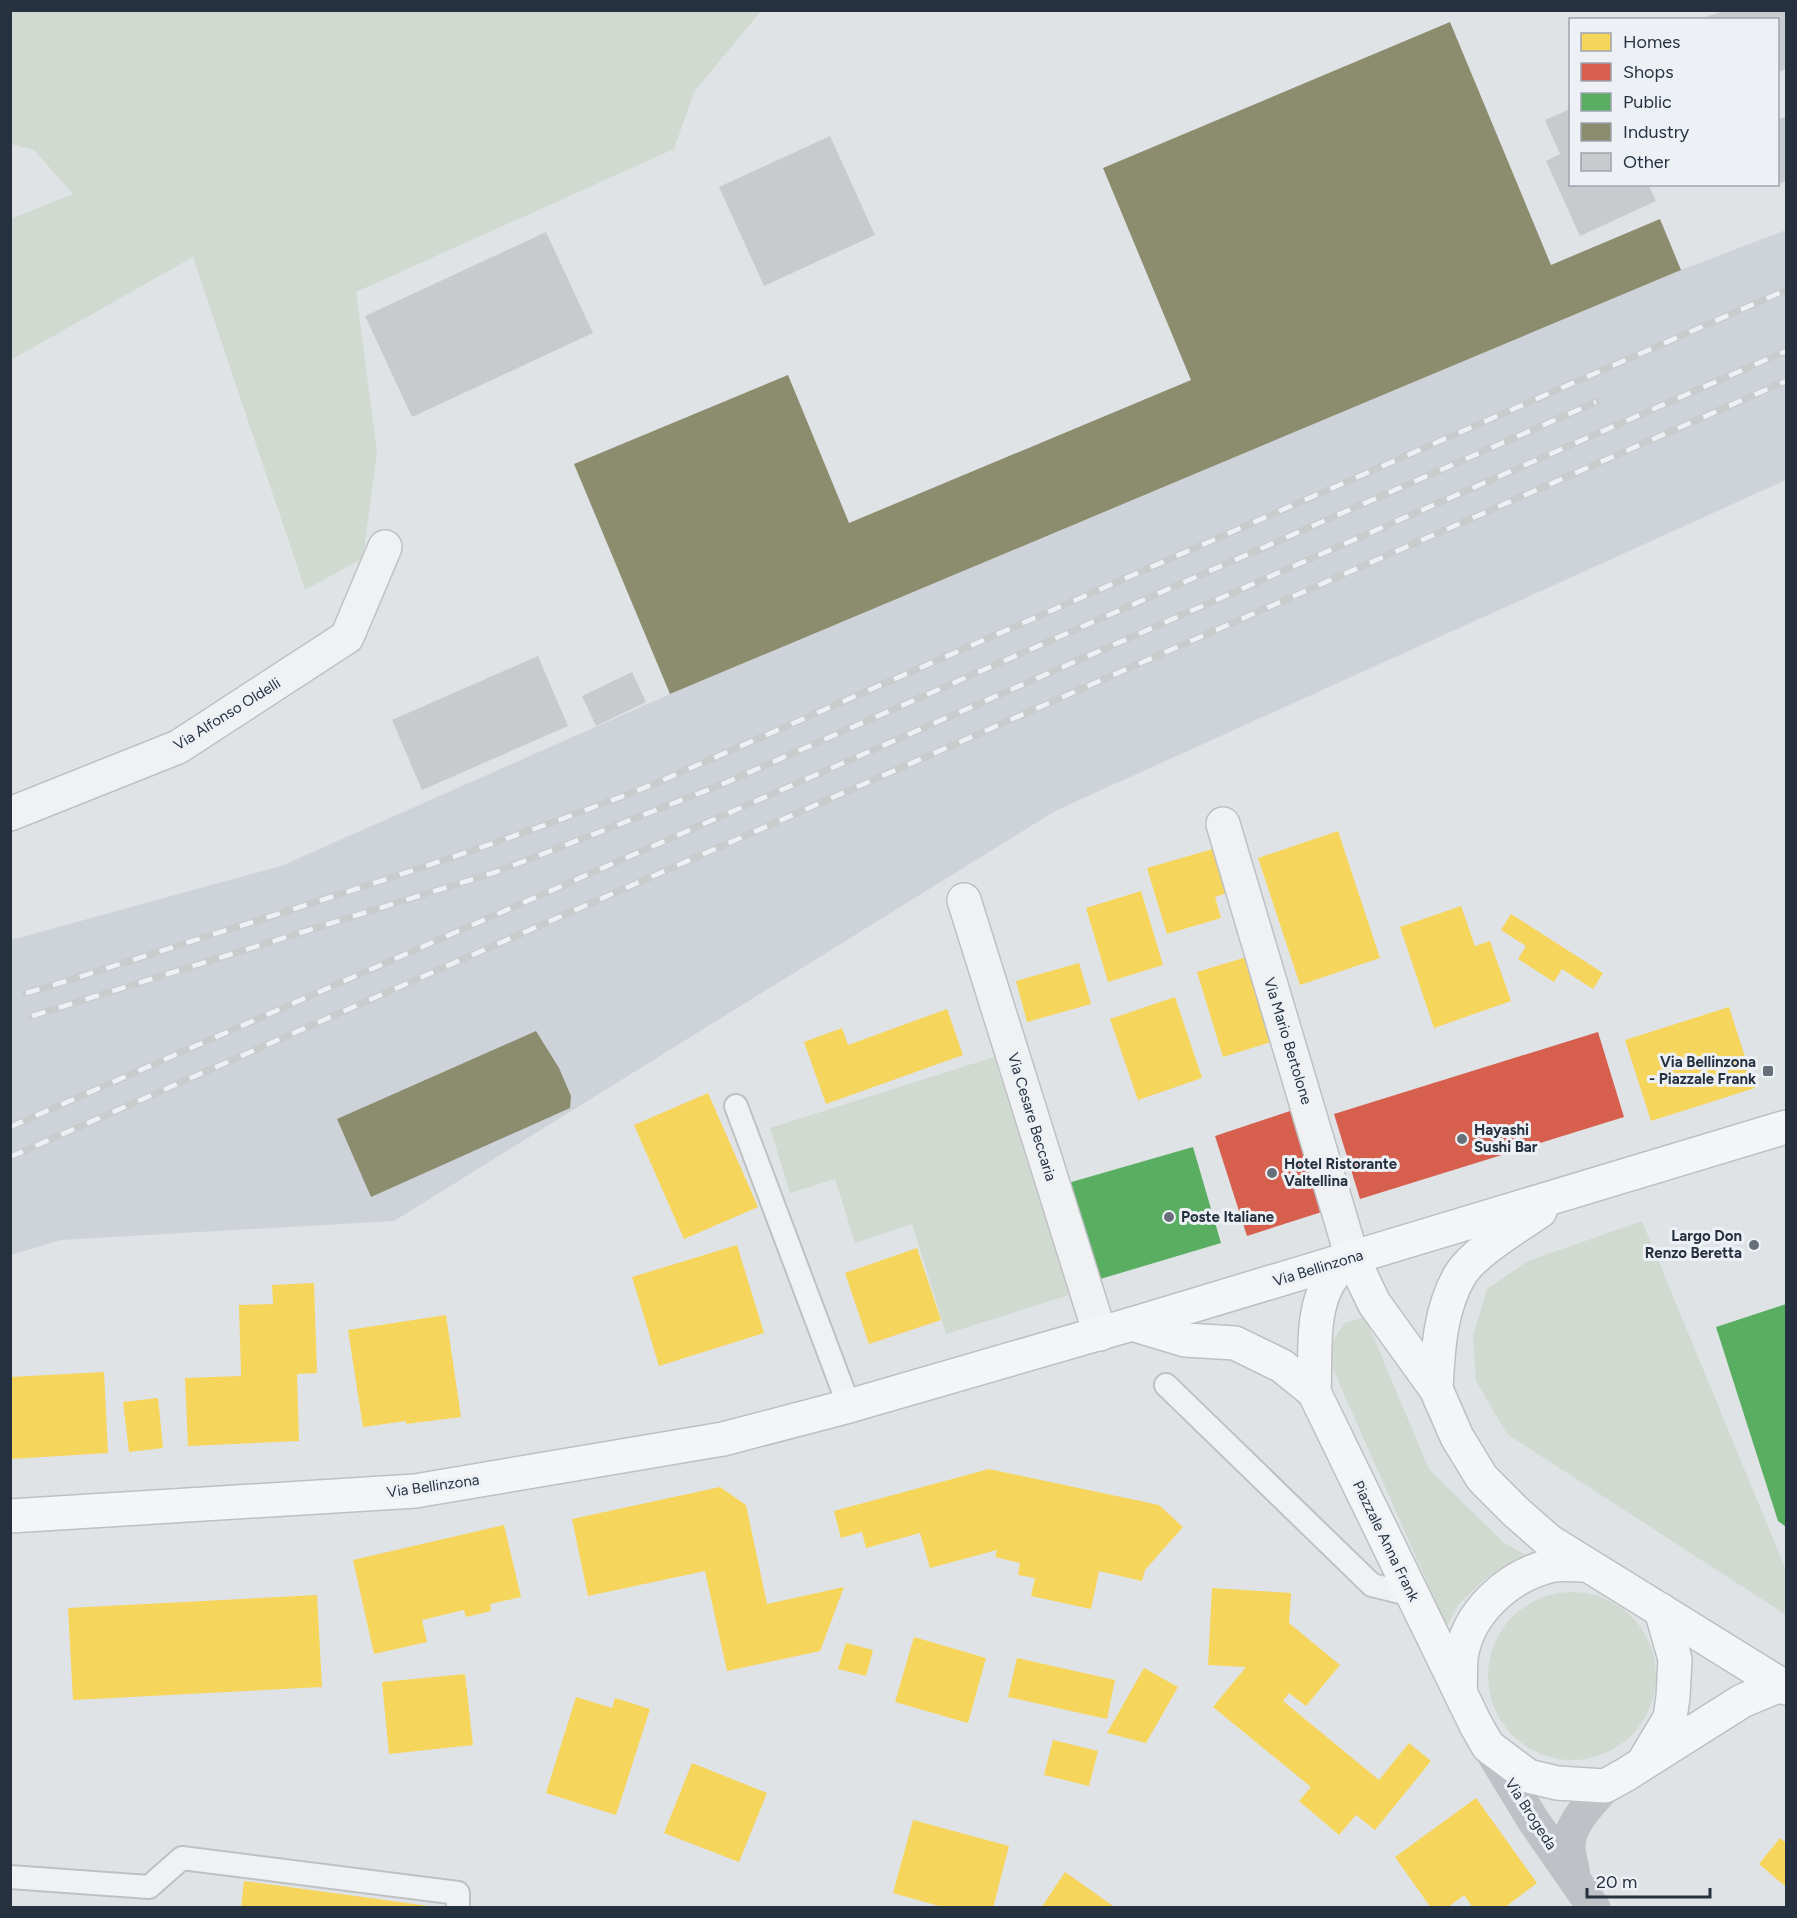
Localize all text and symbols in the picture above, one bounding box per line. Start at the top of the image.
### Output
legend [1569,18,1779,186]
text: Homes [1623,31,1681,53]
text: Shops [1623,61,1674,83]
text: Public [1623,91,1672,113]
text: Industry [1623,121,1690,143]
text: Other [1623,151,1670,173]
street label: Via Alfonso Oldelli [170,674,284,754]
street label: Via Mario Bertolone [1260,975,1316,1107]
street label: Via Cesare Beccaria [1004,1051,1060,1183]
place label: Via Bellinzona - Piazzale Frank [1649,1053,1756,1088]
marker: Via Bellinzona - Piazzale Frank [1761,1064,1775,1078]
place label: Hayashi Sushi Bar [1474,1121,1538,1156]
marker: Hayashi Sushi Bar [1455,1132,1469,1146]
place label: Hotel Ristorante Valtellina [1284,1155,1398,1190]
marker: Hotel Ristorante Valtellina [1265,1166,1279,1180]
place label: Poste Italiane [1181,1208,1275,1226]
marker: Poste Italiane [1162,1210,1176,1224]
place label: Largo Don Renzo Beretta [1645,1227,1742,1262]
marker: Largo Don Renzo Beretta [1747,1238,1761,1252]
street label: Via Bellinzona [1271,1246,1365,1290]
street label: Via Bellinzona [386,1471,480,1501]
street label: Piazzale Anna Frank [1349,1478,1423,1605]
street label: Via Brogeda [1501,1775,1561,1853]
scale bar [1587,1861,1710,1899]
text: 20 m [1596,1871,1637,1893]

